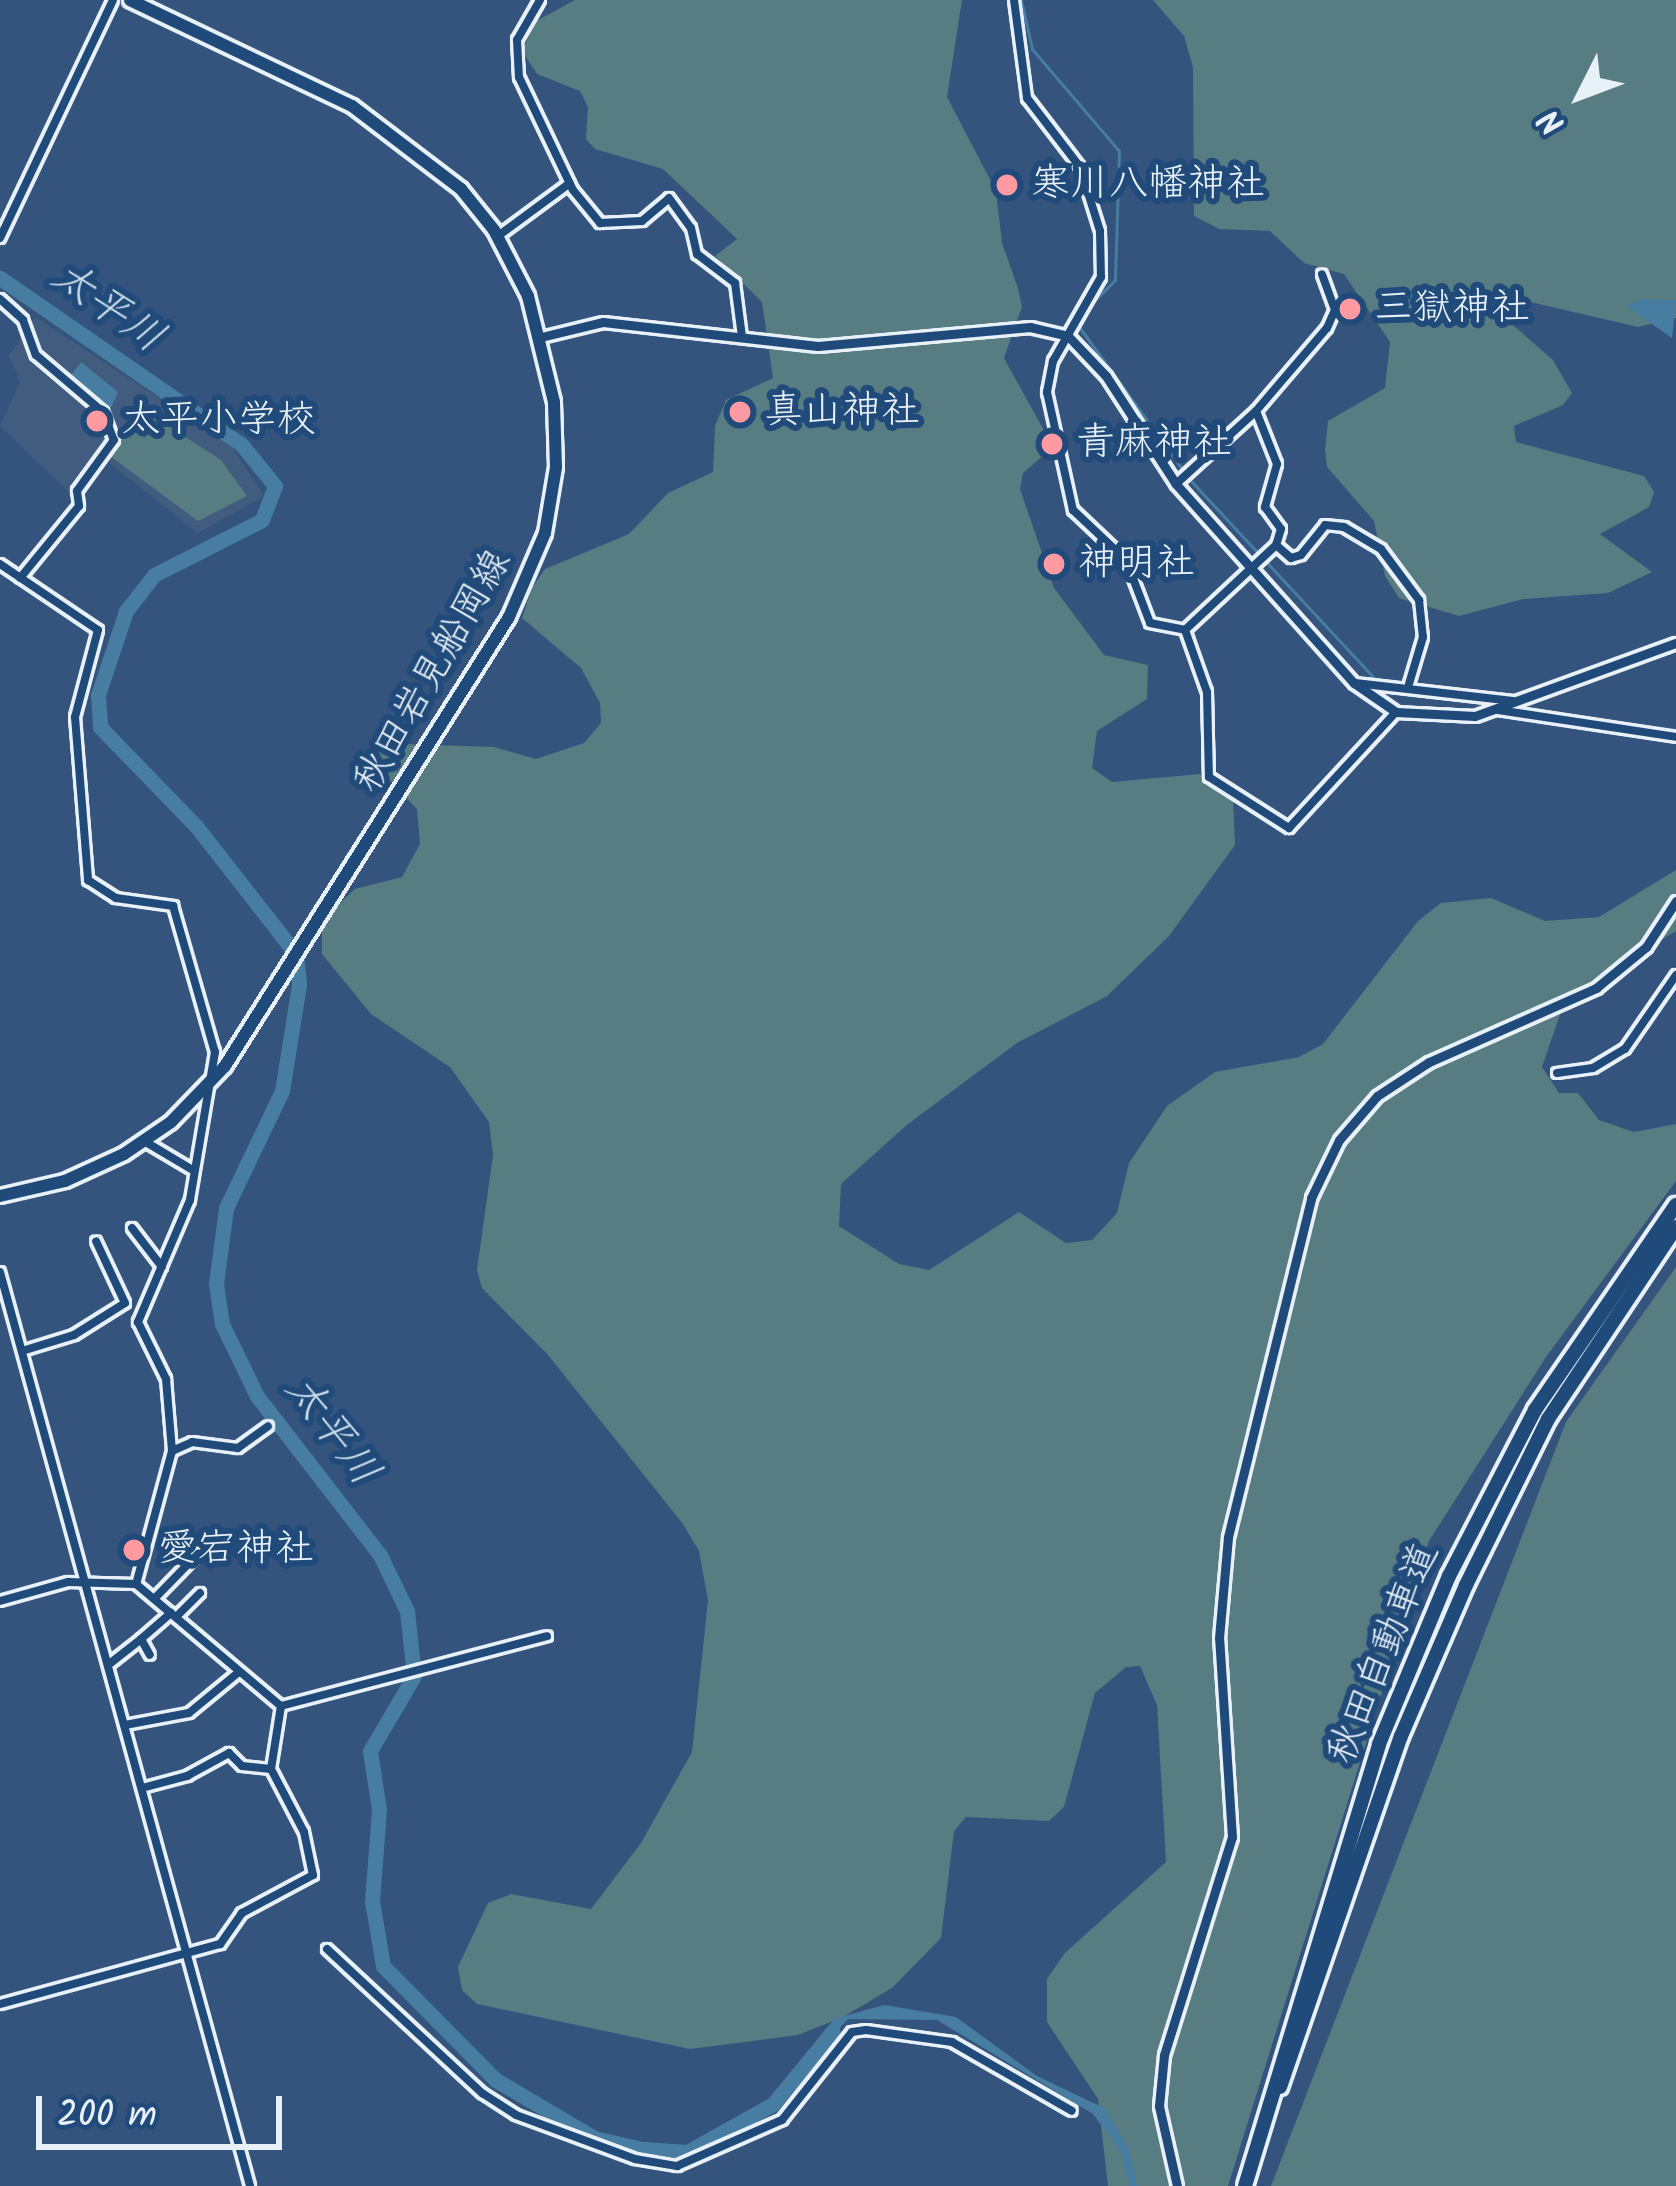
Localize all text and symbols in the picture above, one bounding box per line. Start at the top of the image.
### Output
north arrow [1520,36,1640,156]
text: N [1526,95,1580,146]
place label: 寒川八幡神社 [1031,162,1265,208]
marker: 寒川八幡神社 [994,172,1020,198]
water label: 太平川 [41,251,173,365]
place label: 三獄神社 [1374,286,1530,332]
marker: 三獄神社 [1337,296,1363,322]
place label: 真山神社 [764,389,920,435]
place label: 太平小学校 [121,398,316,444]
marker: 真山神社 [727,399,753,425]
marker: 太平小学校 [84,408,110,434]
place label: 青麻神社 [1076,421,1232,467]
marker: 青麻神社 [1039,431,1065,457]
place label: 神明社 [1078,541,1195,587]
street label: 秋田岩見船岡線 [345,542,523,802]
marker: 神明社 [1041,551,1067,577]
water label: 太平川 [273,1366,389,1496]
place label: 愛宕神社 [158,1527,314,1573]
marker: 愛宕神社 [121,1537,147,1563]
street label: 秋田自動車道 [1319,1537,1451,1771]
scale bar [42,2072,288,2146]
text: 200 m [57,2088,157,2145]

